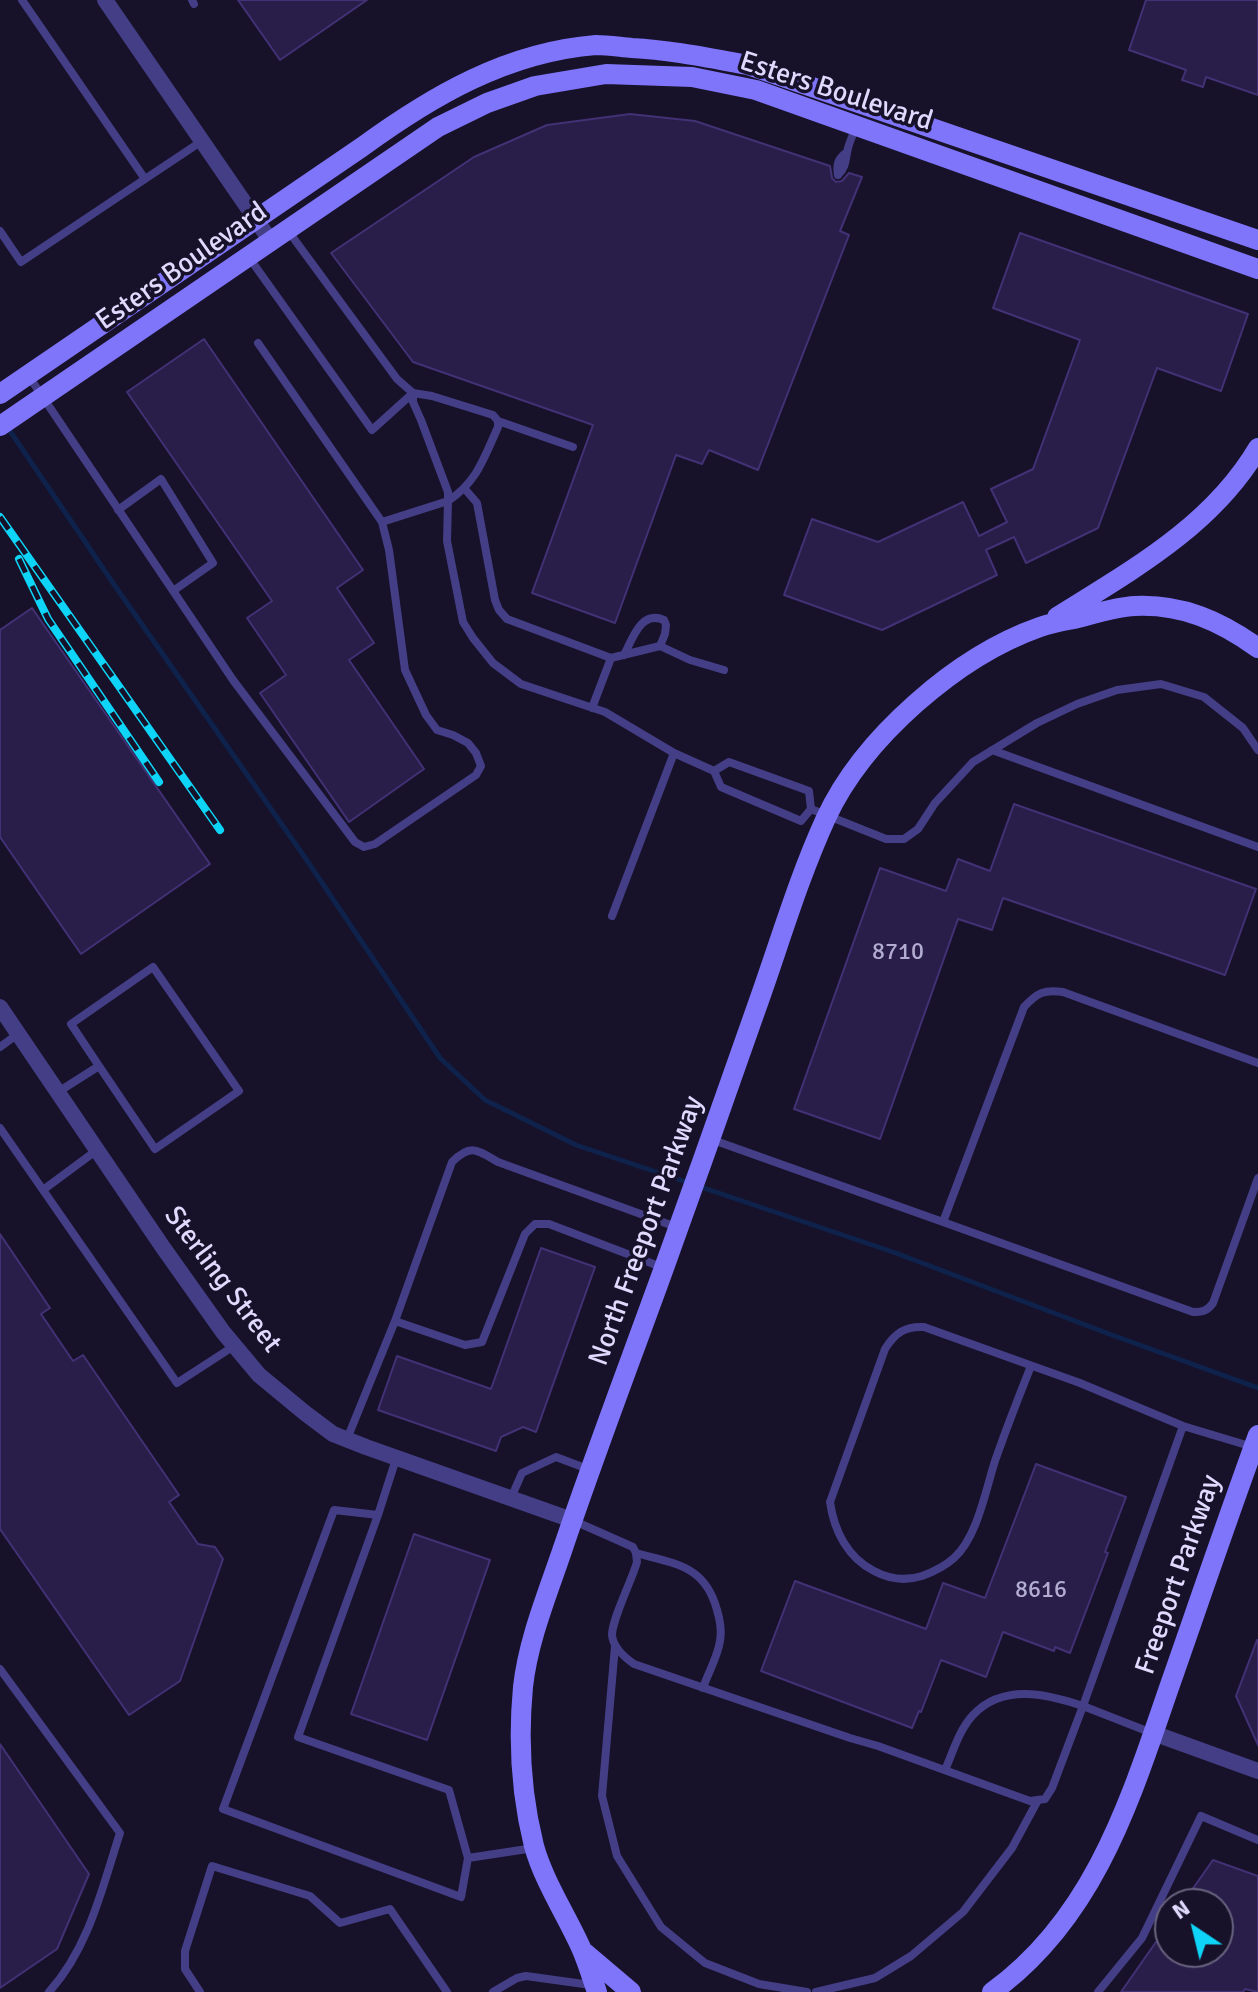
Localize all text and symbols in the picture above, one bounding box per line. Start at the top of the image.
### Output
street label: Esters Boulevard [735,45,937,139]
street label: Esters Boulevard [90,196,274,338]
house number: 8710 [872,939,924,967]
street label: North Freeport Parkway [583,1092,711,1370]
street label: Sterling Street [156,1200,288,1360]
street label: Freeport Parkway [1129,1471,1229,1679]
house number: 8616 [1015,1577,1067,1605]
north arrow [1154,1888,1234,1968]
text: N [1167,1894,1195,1925]

